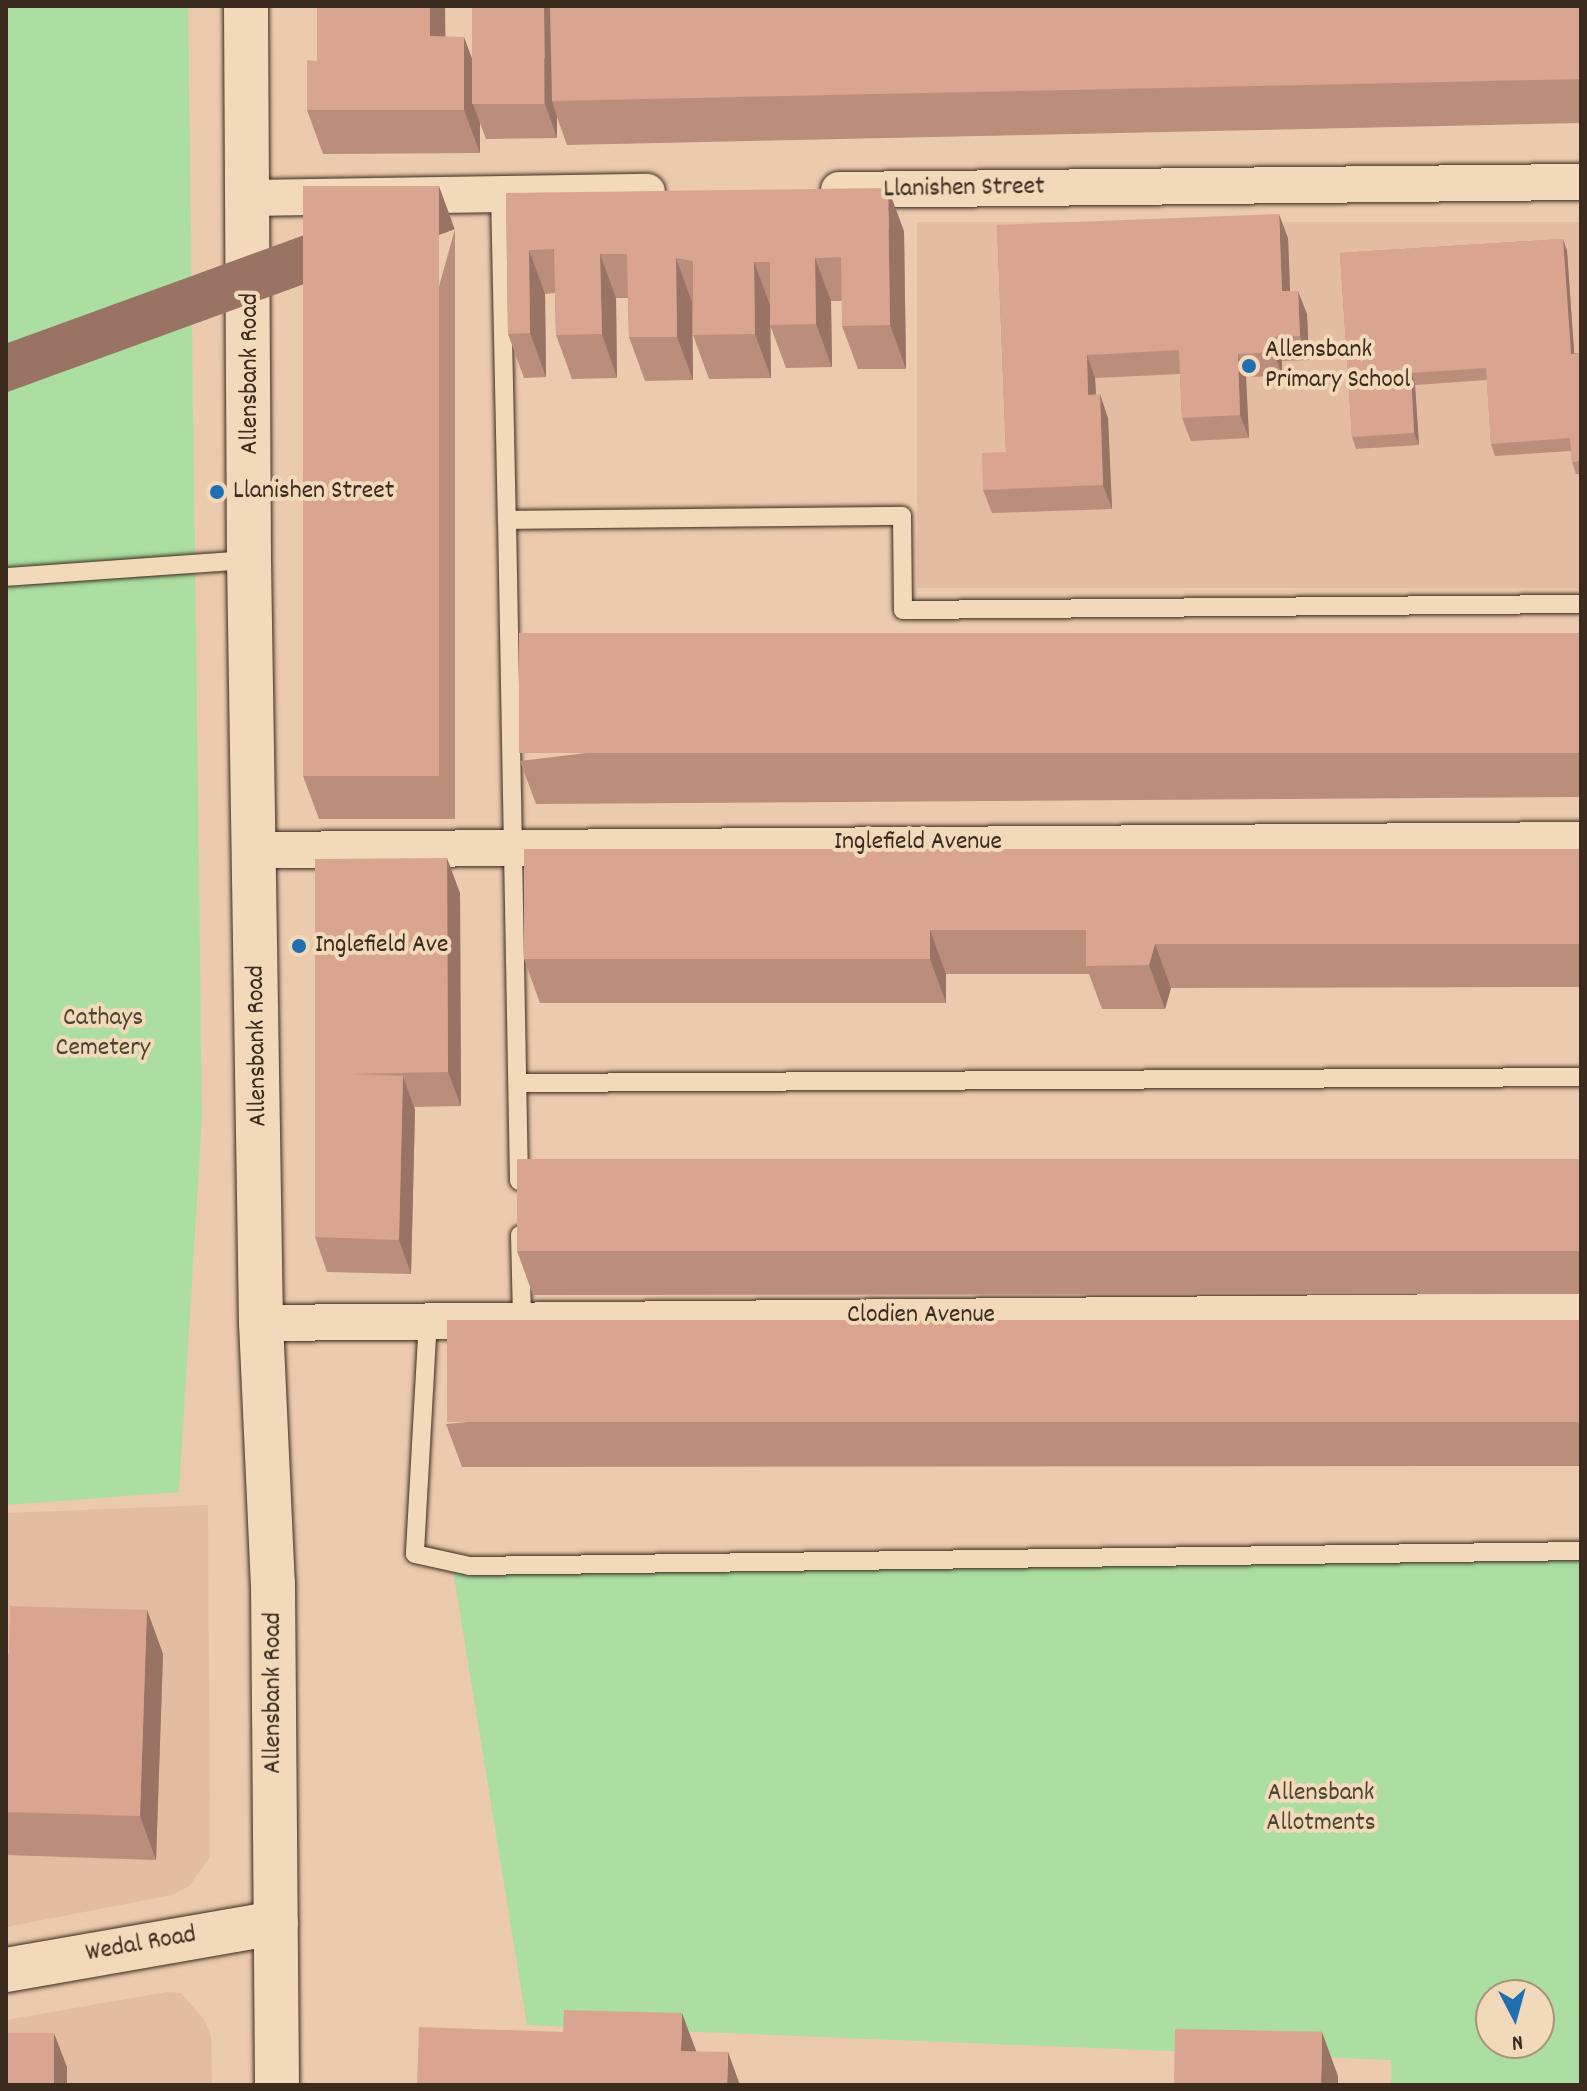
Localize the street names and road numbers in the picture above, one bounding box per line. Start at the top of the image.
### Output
street label: Llanishen Street [883,172,1045,206]
street label: Allensbank Road [235,293,267,455]
street label: Inglefield Avenue [834,827,1002,859]
street label: Allensbank Road [241,965,275,1127]
street label: Clodien Avenue [847,1300,995,1332]
street label: Allensbank Road [258,1612,290,1774]
street label: Wedal Road [83,1920,199,1970]

